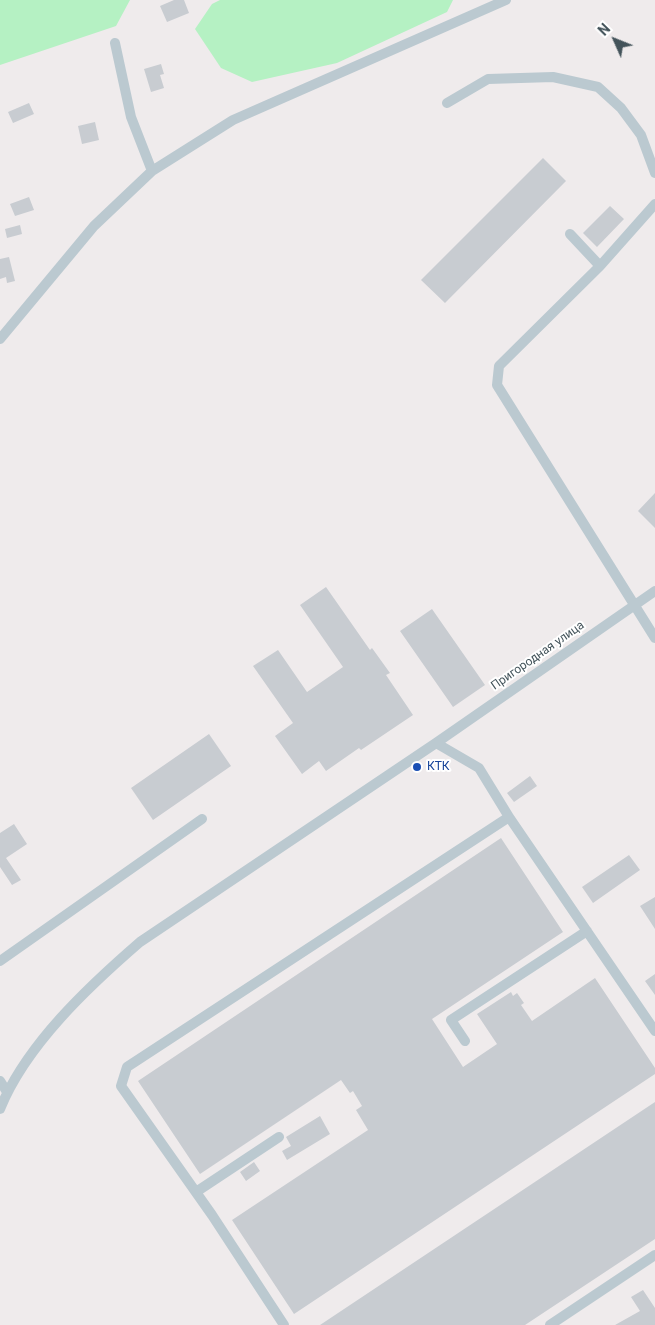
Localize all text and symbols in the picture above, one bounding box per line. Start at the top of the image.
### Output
north arrow [590,15,640,65]
text: N [595,20,613,39]
street label: Пригородная улица [489,618,587,694]
place label: КТК [427,760,450,774]
marker: КТК [411,761,423,773]

